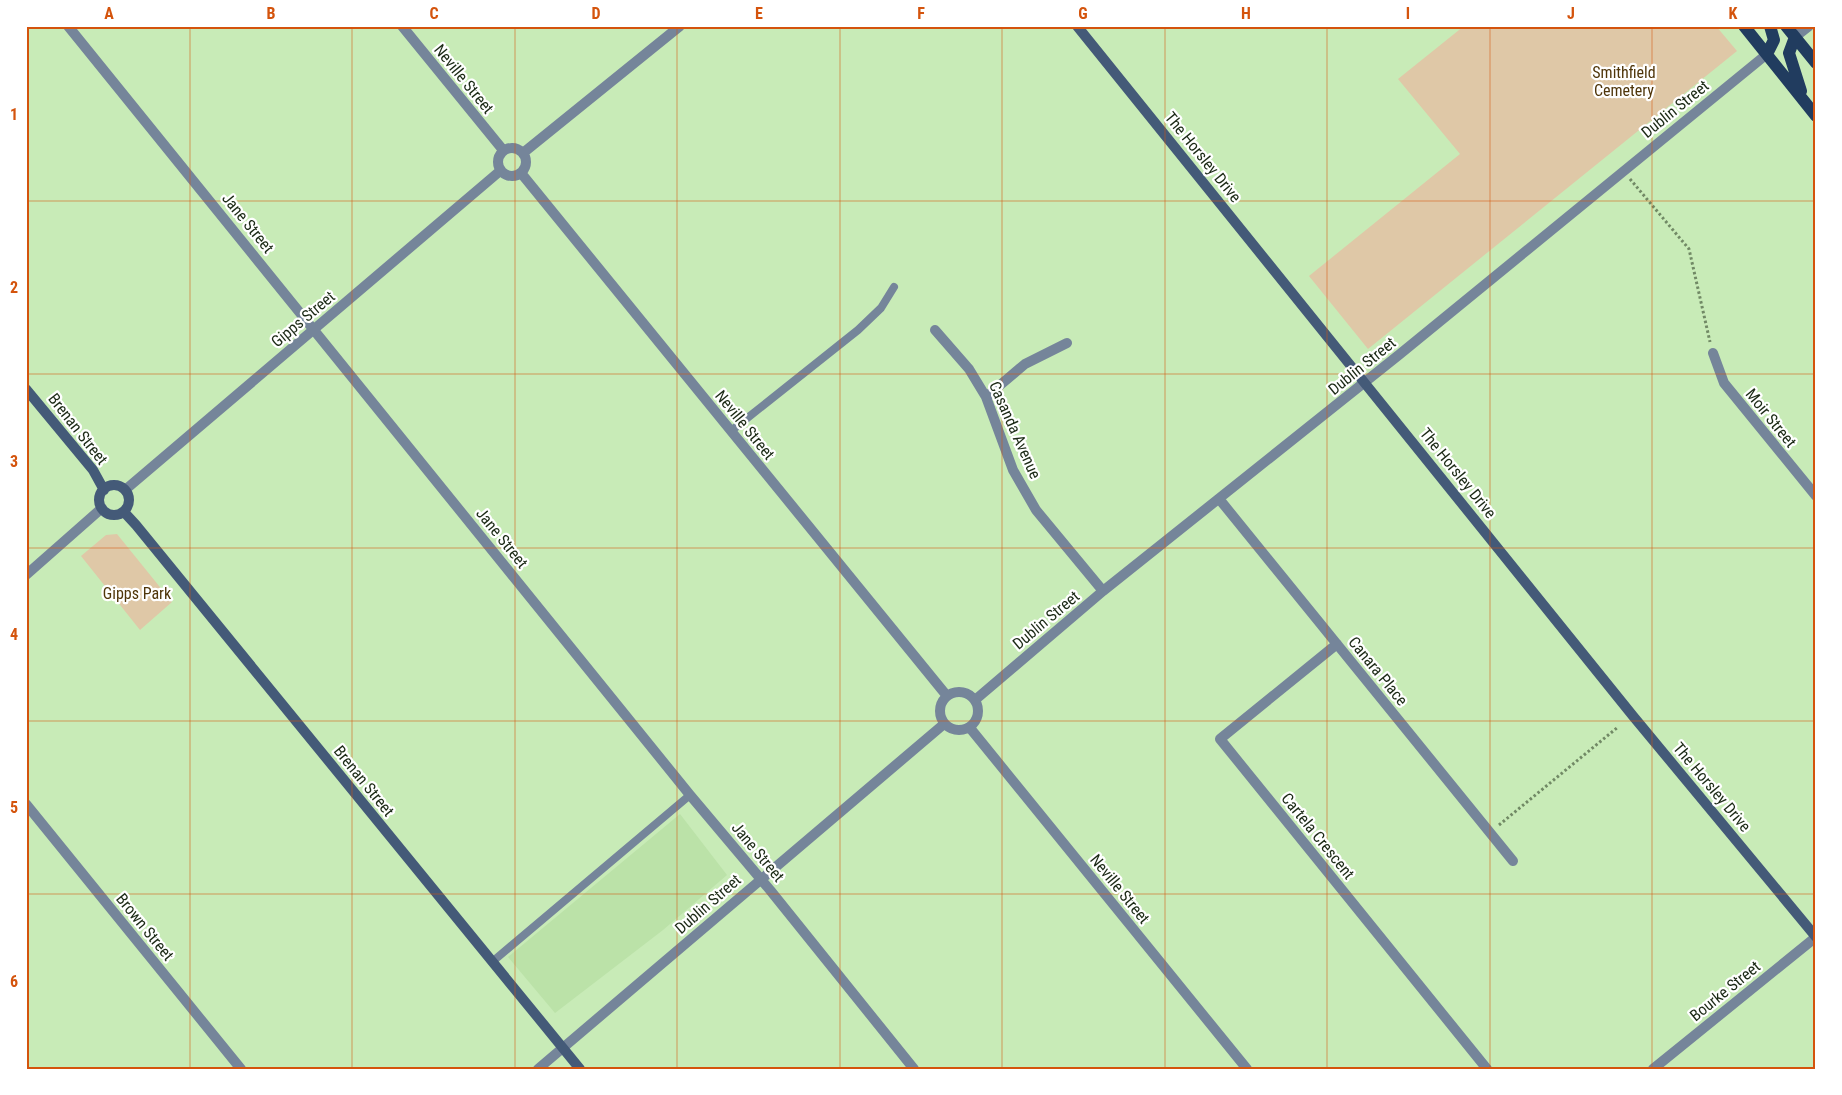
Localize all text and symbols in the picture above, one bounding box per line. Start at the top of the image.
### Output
text: A [104,4,114,23]
text: B [267,4,276,23]
text: C [429,4,439,23]
text: D [591,4,601,23]
text: E [755,4,763,23]
text: F [917,4,925,23]
text: G [1078,4,1088,23]
text: H [1241,4,1251,23]
text: I [1406,4,1410,23]
text: J [1567,4,1575,23]
text: K [1729,4,1738,23]
street label: Neville Street [430,40,498,118]
park label: Smithfield Cemetery [1592,63,1656,100]
street label: Dublin Street [1638,76,1713,142]
text: 1 [10,105,18,124]
street label: The Horsley Drive [1161,108,1245,206]
street label: Jane Street [218,189,278,257]
text: 2 [10,278,18,297]
street label: Gipps Street [267,287,339,351]
street label: Dublin Street [1325,333,1400,399]
street label: Casanda Avenue [985,378,1045,482]
street label: Moir Street [1742,385,1801,451]
street label: Neville Street [711,386,779,464]
street label: Brenan Street [44,390,112,469]
street label: The Horsley Drive [1416,424,1500,522]
text: 3 [10,452,18,471]
street label: Jane Street [472,504,532,572]
park label: Gipps Park [103,584,172,603]
street label: Dublin Street [1009,587,1083,653]
text: 4 [10,625,18,644]
street label: Canara Place [1344,633,1412,709]
street label: The Horsley Drive [1669,738,1755,836]
street label: Brenan Street [330,742,398,820]
street label: Cartela Crescent [1278,789,1359,883]
text: 5 [10,798,18,817]
street label: Jane Street [728,818,789,886]
street label: Neville Street [1086,850,1154,928]
street label: Dublin Street [671,870,745,938]
street label: Brown Street [112,890,178,965]
street label: Bourke Street [1686,957,1764,1025]
text: 6 [10,972,18,991]

